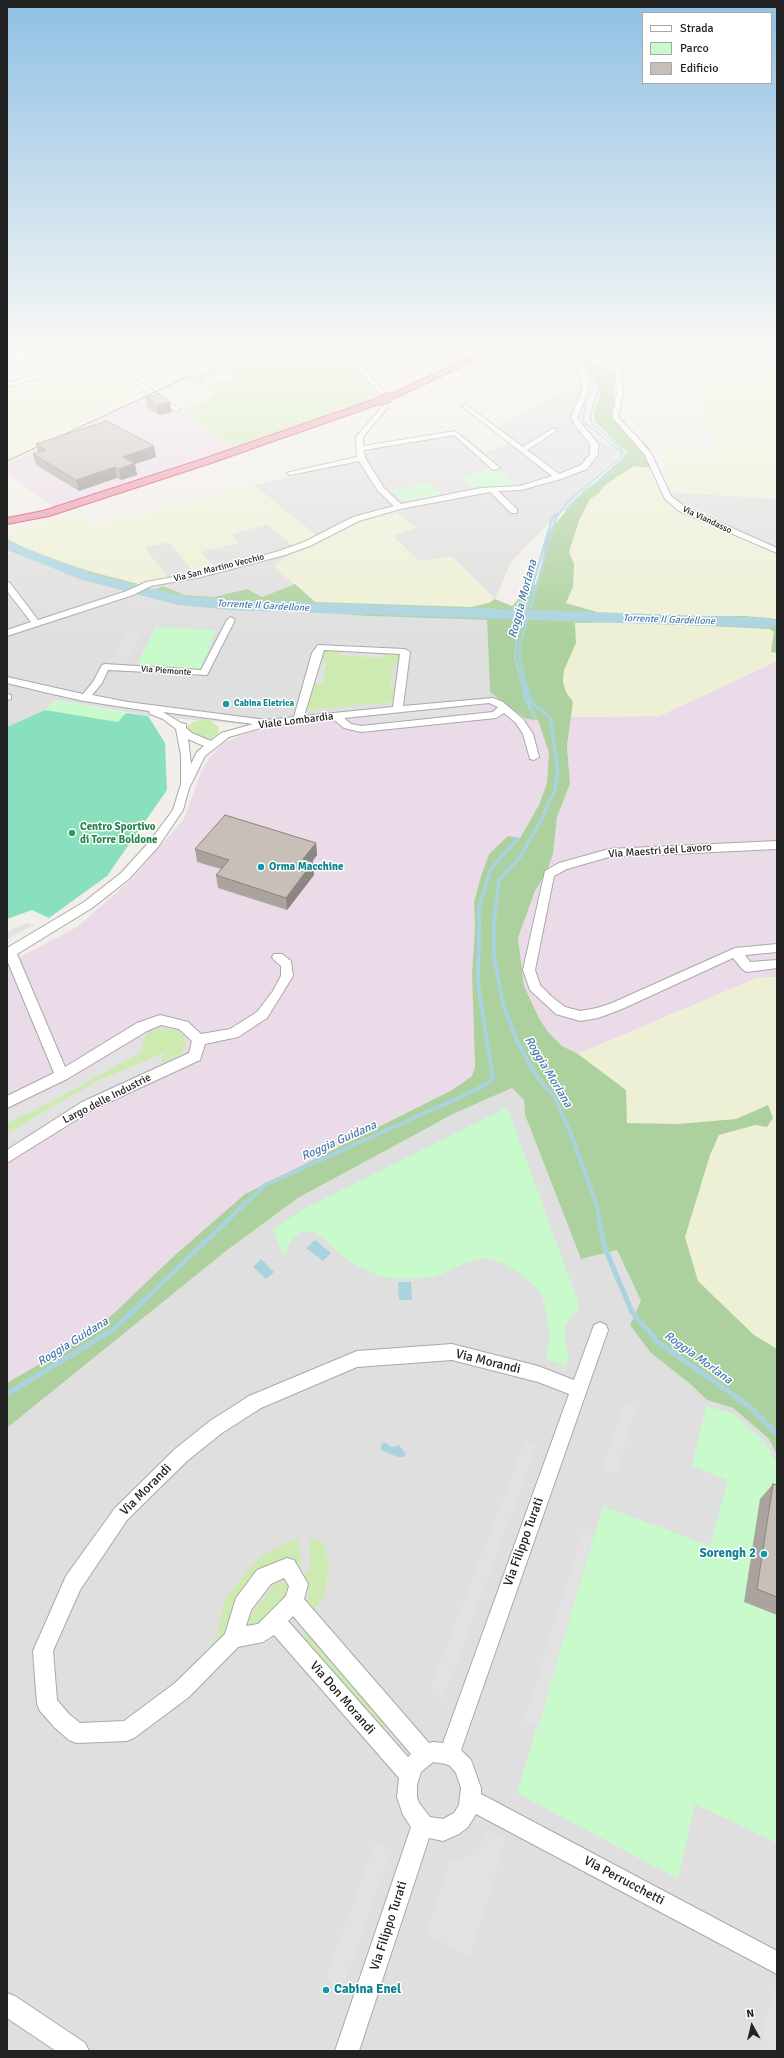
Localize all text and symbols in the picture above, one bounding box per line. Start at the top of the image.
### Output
legend [642,12,772,84]
text: Strada [680,21,714,36]
text: Parco [680,41,709,56]
text: Edificio [680,61,718,76]
street label: Via Viandasso [681,504,733,536]
street label: Via San Martino Vecchio [173,552,265,584]
water label: Roggia Morlana [506,558,540,640]
water label: Torrente Il Gardellone [217,598,309,614]
water label: Torrente Il Gardellone [623,612,715,628]
street label: Via Piemonte [140,664,192,678]
marker: Cabina Eletrica [221,699,231,709]
place label: Cabina Eletrica [234,699,294,709]
street label: Viale Lombardia [258,710,334,732]
place label: Centro Sportivo di Torre Boldone [80,820,157,846]
marker: Centro Sportivo di Torre Boldone [67,828,77,838]
street label: Via Maestri del Lavoro [608,841,712,861]
place label: Orma Macchine [269,860,343,874]
marker: Orma Macchine [256,862,266,872]
water label: Roggia Morlana [521,1034,575,1110]
street label: Largo delle Industrie [61,1071,153,1127]
water label: Roggia Guidana [299,1118,379,1164]
water label: Roggia Guidana [35,1315,111,1369]
water label: Roggia Morlana [661,1329,735,1387]
street label: Via Morandi [454,1346,522,1378]
street label: Via Morandi [117,1461,175,1519]
street label: Via Filippo Turati [501,1496,547,1588]
place label: Sorengh 2 [700,1546,756,1562]
marker: Sorengh 2 [759,1549,769,1559]
street label: Via Don Morandi [306,1658,378,1738]
street label: Via Perrucchetti [581,1853,667,1909]
street label: Via Filippo Turati [367,1879,411,1973]
place label: Cabina Enel [334,1982,401,1998]
marker: Cabina Enel [321,1985,331,1995]
north arrow [732,2006,772,2046]
text: N [746,2007,755,2021]

